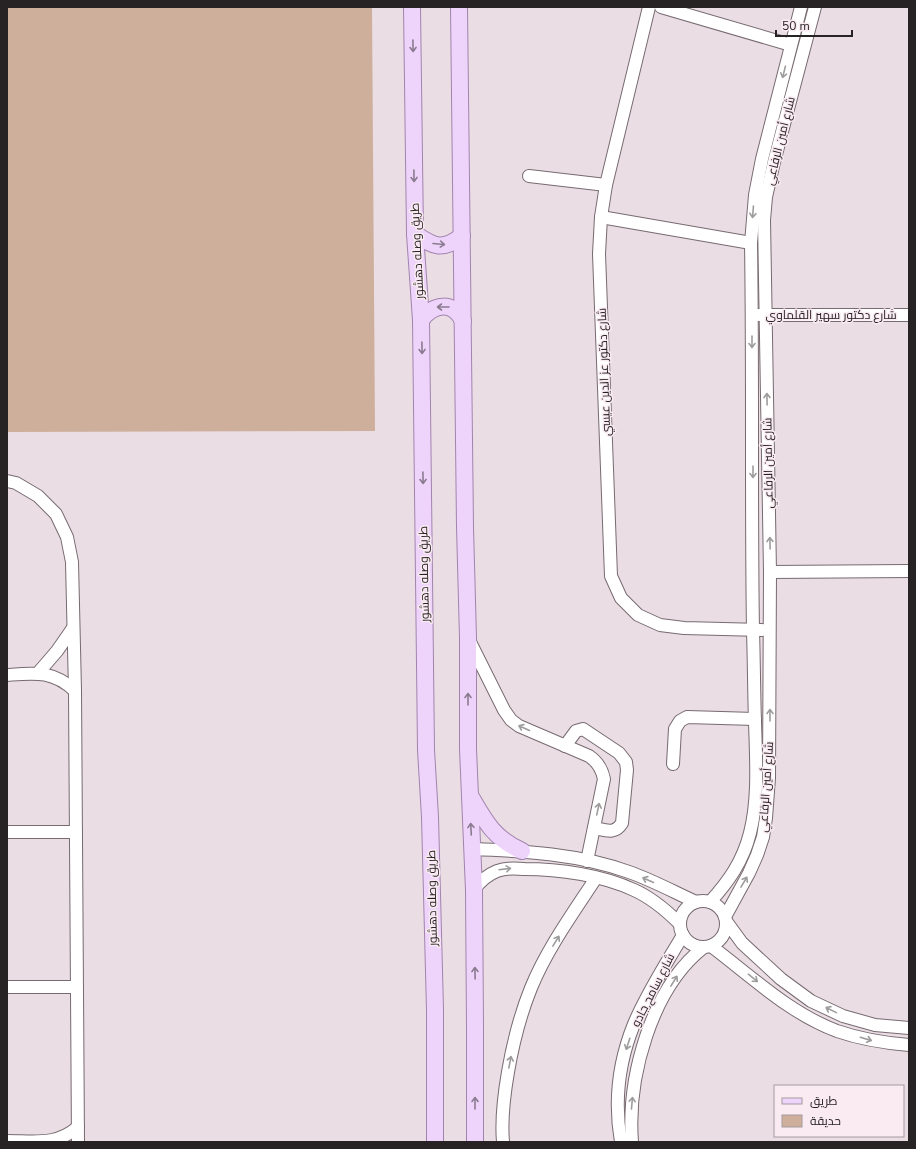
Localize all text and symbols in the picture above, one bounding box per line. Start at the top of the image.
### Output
scale bar [776,12,852,38]
text: 50 m [782,18,810,34]
one-way arrow [409,39,417,52]
one-way arrow [780,65,787,78]
street label: شارع أمين الرفاعي [761,95,801,188]
one-way arrow [410,169,418,182]
street label: طريق وصله دهشور [406,202,428,301]
one-way arrow [750,205,757,218]
one-way arrow [432,241,445,248]
one-way arrow [437,303,450,311]
street label: شارع دكتور سهير القلماوي [765,307,897,325]
street label: شارع دكتور عز الدين عيسي [594,308,616,436]
one-way arrow [748,335,756,348]
one-way arrow [418,341,426,354]
one-way arrow [763,393,771,406]
street label: شارع أمين الرفاعي [759,417,779,509]
one-way arrow [749,465,757,478]
one-way arrow [419,471,427,484]
street label: طريق وصله دهشور [415,526,433,623]
one-way arrow [766,537,774,550]
one-way arrow [464,693,472,706]
one-way arrow [766,709,774,722]
one-way arrow [518,724,530,731]
street label: شارع أمين الرفاعي [755,741,779,833]
one-way arrow [594,803,602,816]
one-way arrow [467,823,475,836]
street label: طريق وصله دهشور [423,850,441,947]
one-way arrow [498,865,511,873]
one-way arrow [642,876,654,883]
one-way arrow [740,876,748,888]
one-way arrow [552,936,560,947]
street label: شارع سامح جادو [628,950,678,1030]
one-way arrow [471,967,479,980]
one-way arrow [747,974,758,983]
one-way arrow [670,975,678,987]
one-way arrow [825,1006,837,1014]
one-way arrow [859,1036,872,1043]
one-way arrow [624,1038,631,1051]
one-way arrow [506,1055,514,1068]
legend [774,1085,904,1137]
text: طريق [810,1093,838,1109]
one-way arrow [471,1097,479,1110]
one-way arrow [628,1097,636,1110]
text: حديقة [810,1113,841,1129]

